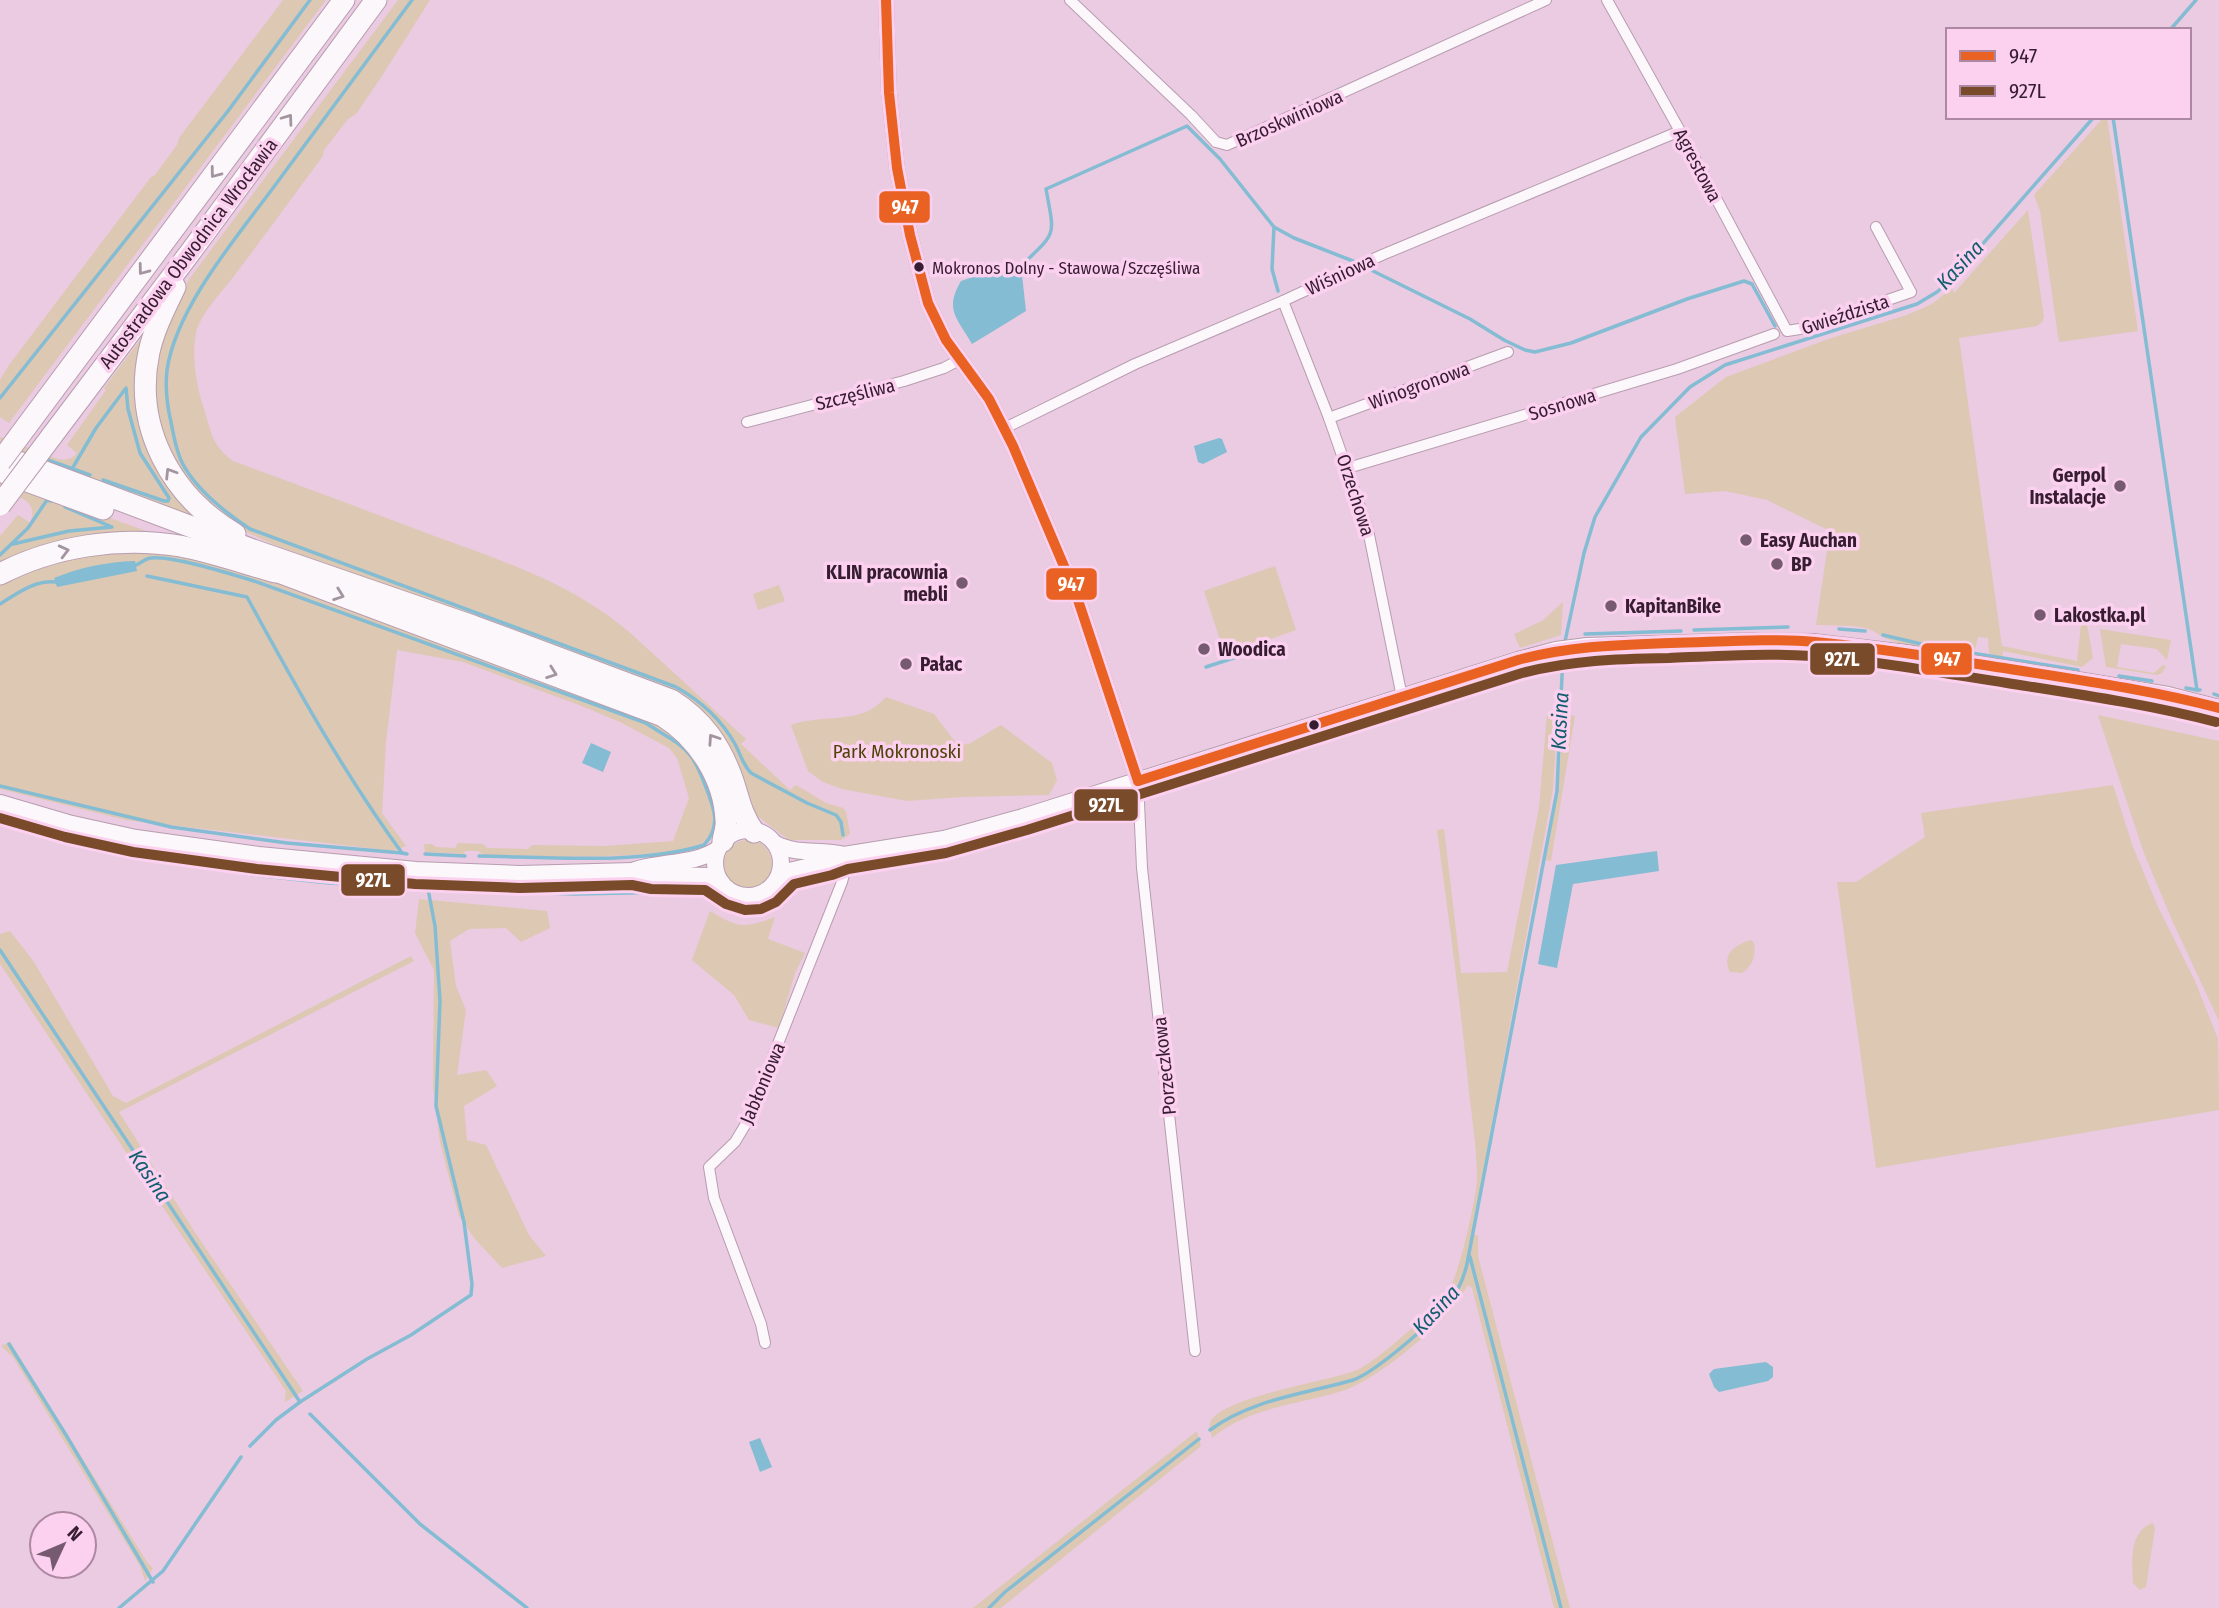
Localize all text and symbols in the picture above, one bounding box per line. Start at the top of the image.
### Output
legend [1946,28,2191,119]
text: 947 [2009,43,2037,69]
text: 927L [2009,78,2046,104]
street label: Brzoskwiniowa [1232,85,1346,152]
one-way arrow [280,114,293,127]
street label: Agrestowa [1669,125,1726,206]
street label: Autostradowa Obwodnica Wrocławia [94,134,282,373]
one-way arrow [211,165,224,177]
line badge: 947 [878,190,931,224]
text: 947 [891,196,919,219]
water label: Kasina [1931,235,1989,295]
street label: Wiśniowa [1302,249,1378,300]
place label: Mokronos Dolny - Stawowa/Szczęśliwa [932,258,1200,279]
marker: Mokronos Dolny - Stawowa/Szczęśliwa [912,260,926,274]
one-way arrow [138,262,151,275]
street label: Gwieździsta [1798,290,1892,339]
street label: Winogronowa [1366,357,1473,414]
street label: Szczęśliwa [813,374,897,415]
street label: Sosnowa [1526,383,1599,426]
street label: Orzechowa [1331,451,1380,539]
place label: Gerpol Instalacje [2029,464,2107,509]
one-way arrow [166,467,179,480]
marker: Gerpol Instalacje [2112,478,2128,494]
place label: Easy Auchan [1760,529,1857,552]
marker: Easy Auchan [1738,532,1754,548]
one-way arrow [58,545,70,559]
place label: BP [1791,553,1813,576]
marker: BP [1769,556,1785,572]
place label: KLIN pracownia mebli [826,561,948,606]
line badge: 947 [1045,567,1098,601]
text: 947 [1057,573,1085,596]
marker: KLIN pracownia mebli [954,575,970,591]
one-way arrow [332,587,344,601]
place label: KapitanBike [1625,595,1721,618]
marker: KapitanBike [1603,598,1619,614]
place label: Lakostka.pl [2054,604,2146,627]
marker: Lakostka.pl [2032,607,2048,623]
place label: Woodica [1218,638,1286,661]
marker: Woodica [1196,641,1212,657]
line badge: 927L [1809,642,1876,676]
line badge: 947 [1920,642,1973,676]
text: 927L [1824,648,1860,671]
text: 947 [1933,648,1961,671]
place label: Pałac [920,653,963,676]
marker: Pałac [898,656,914,672]
one-way arrow [546,665,558,679]
water label: Kasina [1546,691,1574,751]
unlabelled marker [1307,718,1321,732]
one-way arrow [709,734,721,747]
park label: Park Mokronoski [833,740,961,763]
line badge: 927L [1073,788,1139,822]
text: 927L [1088,794,1124,817]
line badge: 927L [340,863,406,897]
text: 927L [355,869,391,892]
street label: Porzeczkowa [1148,1016,1181,1116]
street label: Jabłoniowa [735,1039,790,1127]
water label: Kasina [123,1145,177,1207]
water label: Kasina [1407,1280,1465,1340]
north arrow [28,1510,98,1580]
text: N [63,1521,87,1546]

